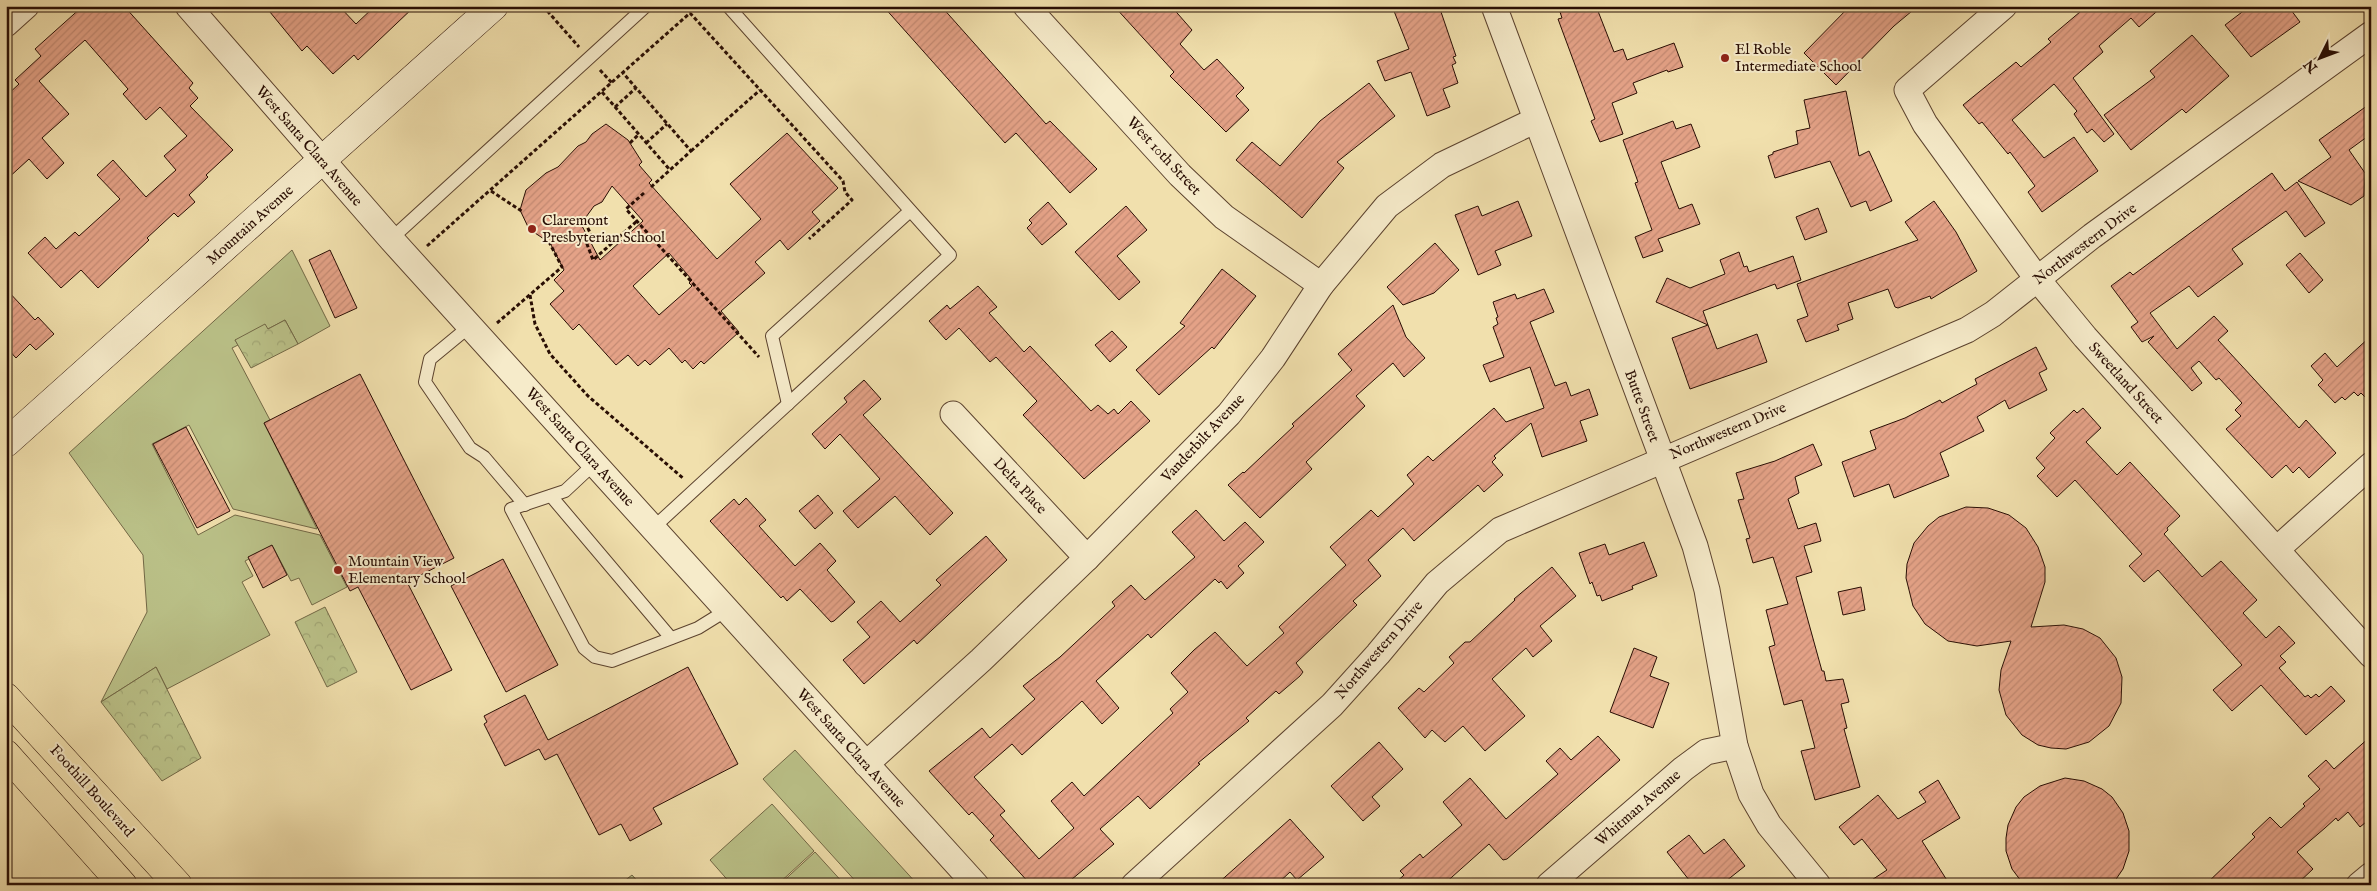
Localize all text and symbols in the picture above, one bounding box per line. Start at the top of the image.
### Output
north arrow [2294,32,2344,82]
place label: El Roble Intermediate School [1735,40,1862,76]
marker: El Roble Intermediate School [1719,52,1731,64]
text: N [2300,56,2322,77]
street label: West Santa Clara Avenue [251,82,367,210]
street label: West 10th Street [1123,113,1205,199]
street label: Mountain Avenue [203,181,297,269]
street label: Northwestern Drive [2029,199,2141,289]
place label: Claremont Presbyterian School [542,211,666,247]
marker: Claremont Presbyterian School [526,223,538,235]
street label: Sweetland Street [2084,338,2168,428]
street label: Butte Street [1620,367,1664,445]
street label: West Santa Clara Avenue [522,384,639,510]
street label: Vanderbilt Avenue [1156,390,1249,487]
street label: Northwestern Drive [1667,398,1789,464]
street label: Delta Place [989,454,1051,518]
place label: Mountain View Elementary School [348,552,467,588]
marker: Mountain View Elementary School [332,564,344,576]
street label: Northwestern Drive [1331,597,1427,703]
street label: West Santa Clara Avenue [793,685,910,811]
street label: Foothill Boulevard [46,741,139,842]
street label: Whitman Avenue [1591,766,1685,850]

